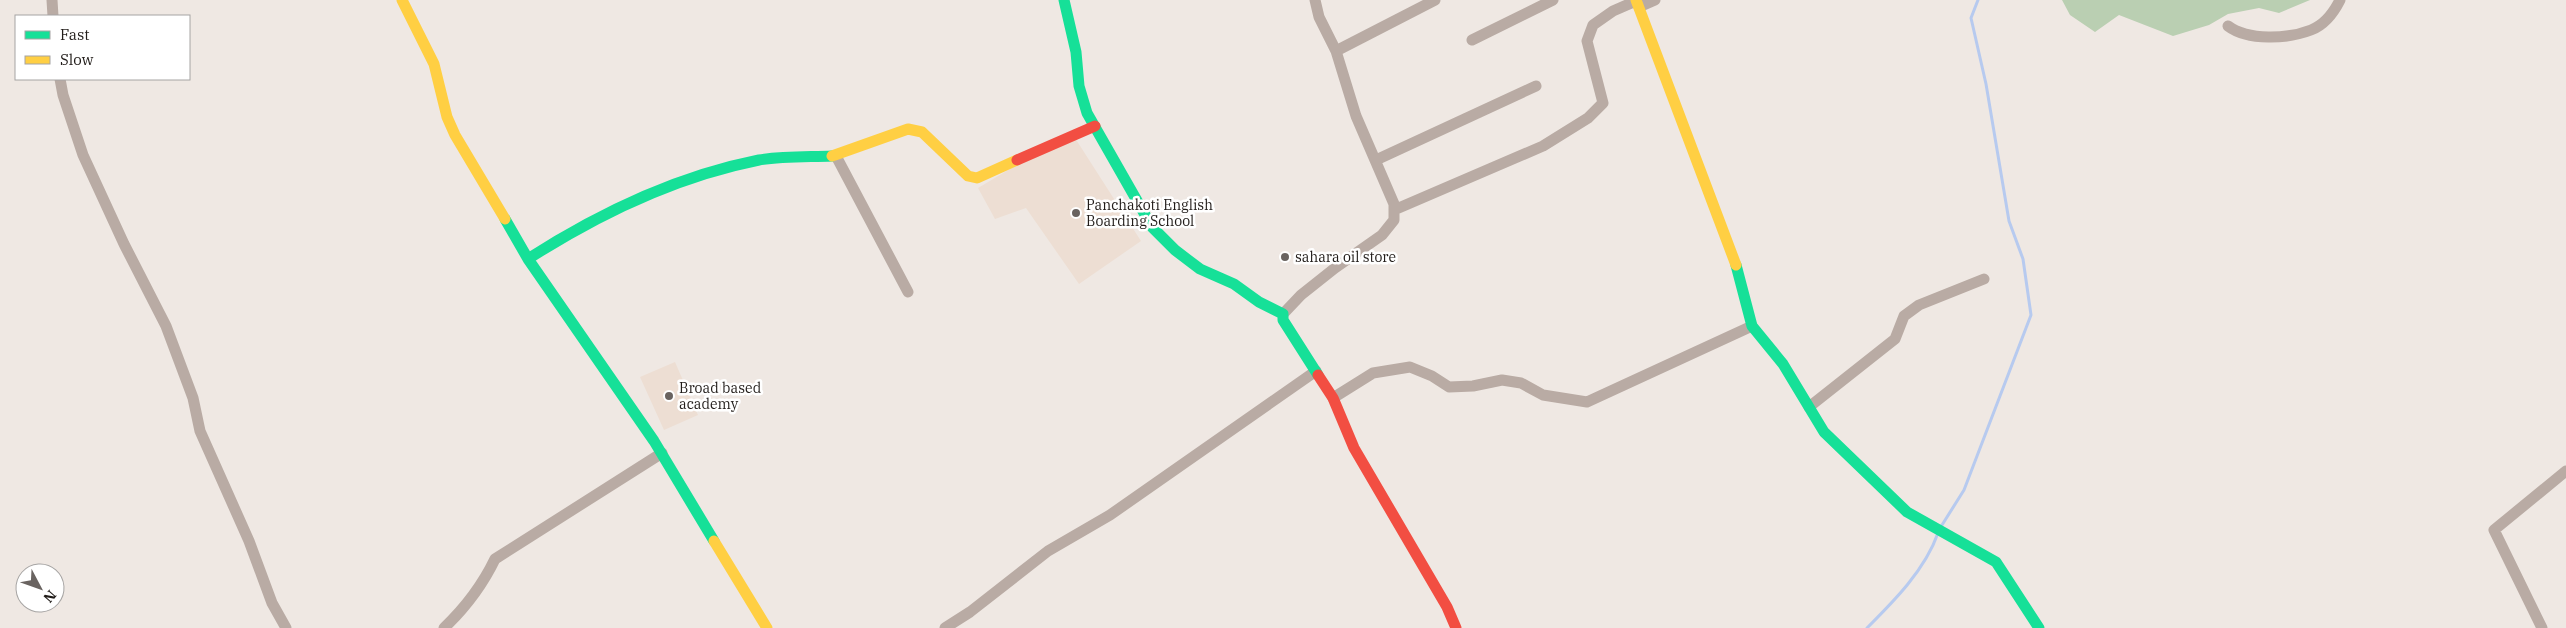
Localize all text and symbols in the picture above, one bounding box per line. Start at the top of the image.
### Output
legend [15,15,190,80]
text: Fast [60,25,90,44]
text: Slow [60,50,94,69]
place label: Panchakoti English Boarding School [1086,196,1213,230]
marker: Panchakoti English Boarding School [1070,207,1082,219]
place label: sahara oil store [1295,248,1396,266]
marker: sahara oil store [1279,251,1291,263]
place label: Broad based academy [679,379,762,413]
marker: Broad based academy [663,390,675,402]
north arrow [15,563,65,613]
text: N [39,586,60,607]

